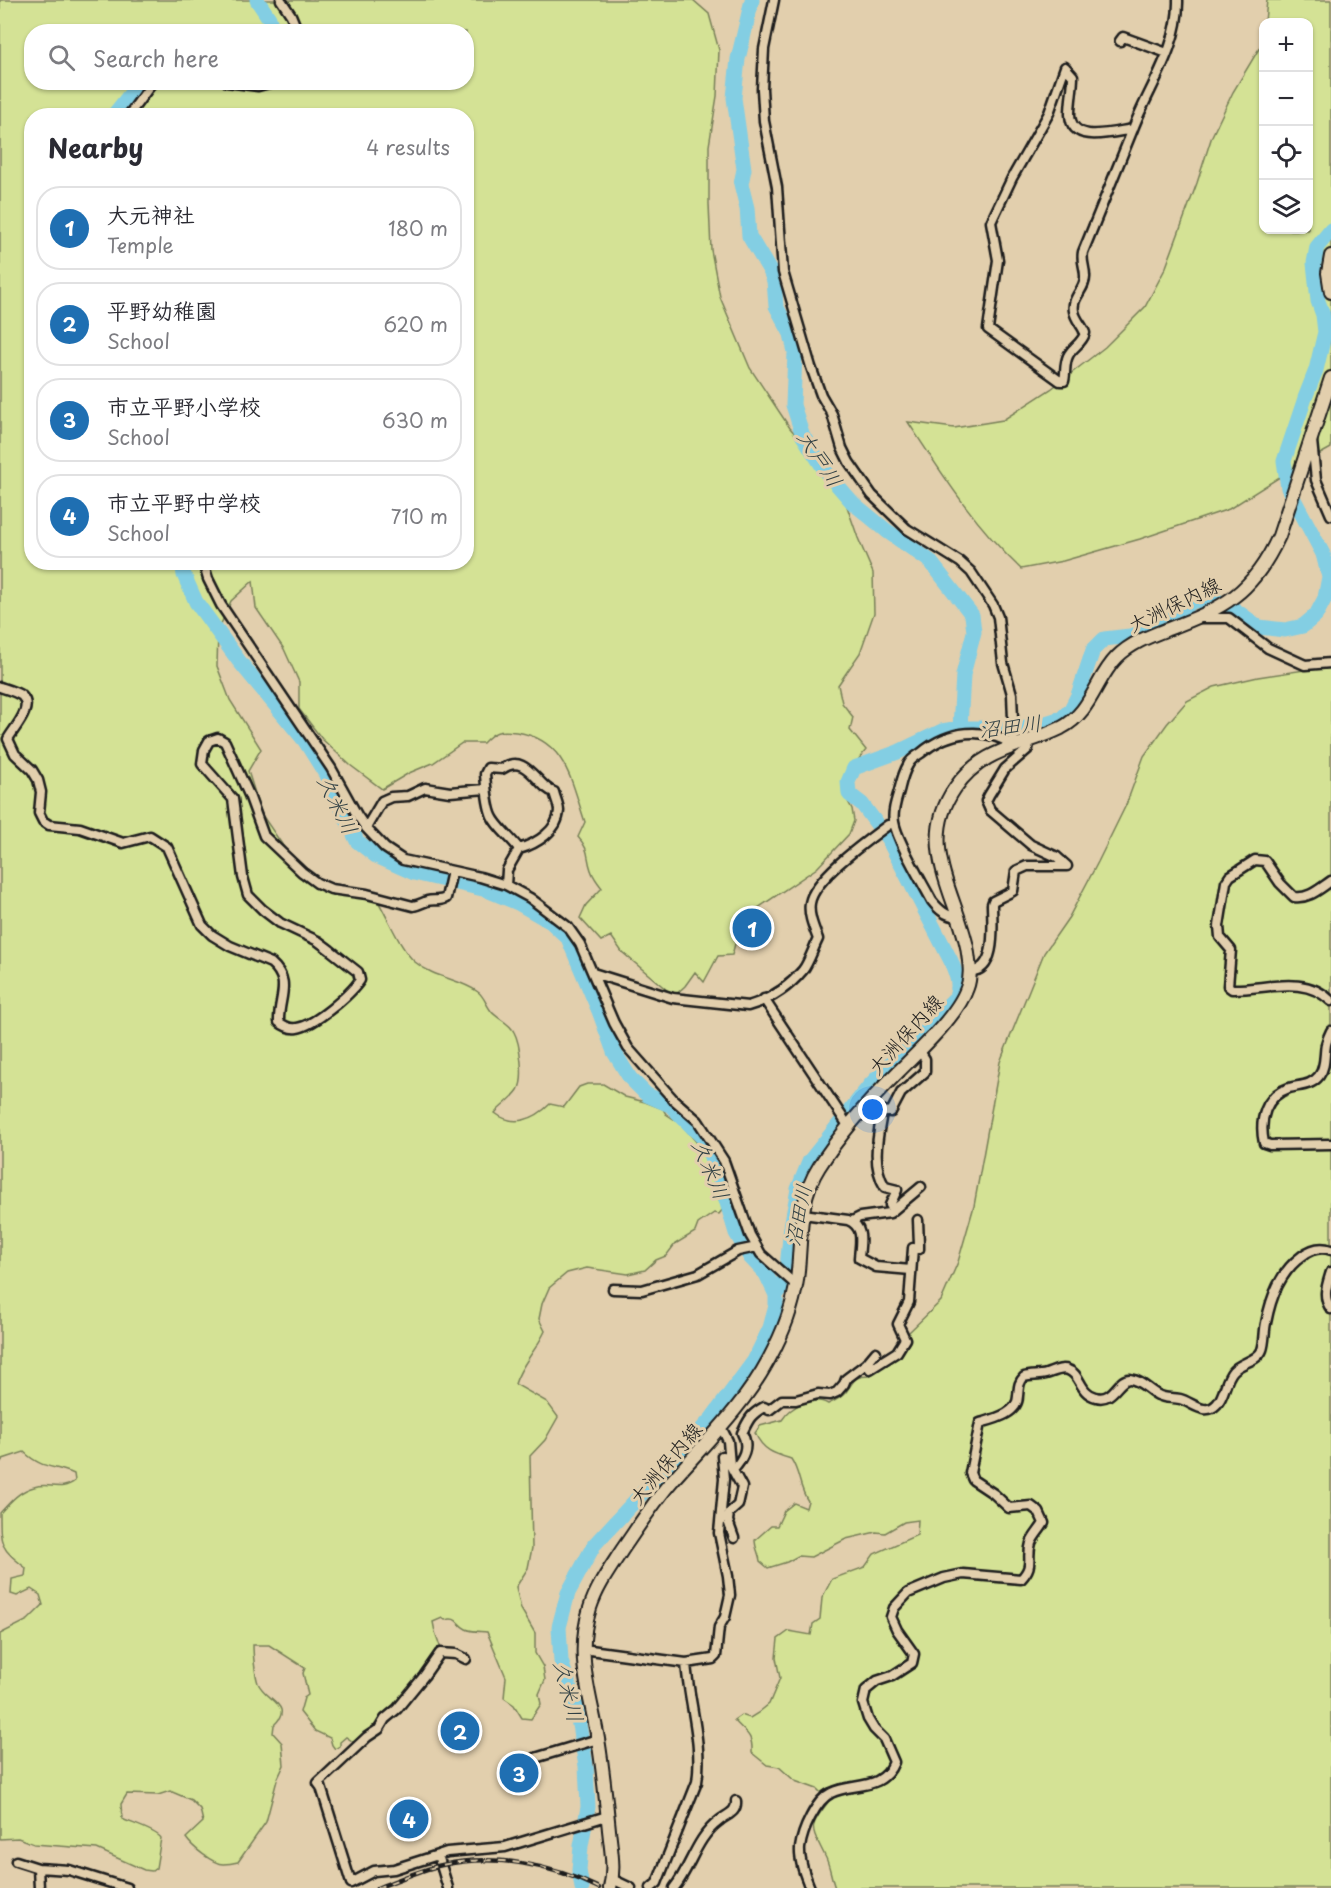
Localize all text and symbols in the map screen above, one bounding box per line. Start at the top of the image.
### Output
map controls [1259,18,1313,234]
button: + [1259,18,1313,72]
search box [24,24,474,90]
icon: search [45,41,78,74]
text: Search here [93,41,219,74]
button: − [1259,72,1313,126]
button: locate [1259,126,1313,180]
text: Nearby [48,128,143,167]
text: 4 results [366,132,450,162]
button: layers [1259,180,1313,234]
text: 大元神社 [107,197,195,230]
text: 1 [65,213,74,243]
text: 180 m [388,213,448,243]
text: Temple [107,230,174,260]
text: 平野幼稚園 [107,293,217,326]
text: 2 [62,309,77,339]
text: 620 m [384,309,448,339]
text: School [107,326,170,356]
text: 市立平野小学校 [107,389,261,422]
text: 3 [63,405,76,435]
text: 630 m [382,405,448,435]
text: School [107,422,170,452]
water label: 大戸川 [790,423,852,493]
text: 市立平野中学校 [107,485,261,518]
text: 4 [63,501,76,531]
text: 710 m [391,501,448,531]
text: School [107,518,170,548]
street label: 大洲保内線 [1122,569,1226,639]
water label: 沼田川 [977,705,1043,745]
water label: 久米川 [311,769,367,839]
pin: 1 [732,906,771,950]
street label: 大洲保内線 [860,987,950,1081]
your location [858,1095,887,1124]
water label: 久米川 [685,1134,739,1204]
water label: 沼田川 [775,1181,819,1249]
street label: 大洲保内線 [621,1415,709,1511]
water label: 久米川 [547,1657,593,1725]
pin: 2 [440,1708,480,1754]
pin: 3 [500,1750,538,1796]
pin: 4 [390,1796,428,1842]

